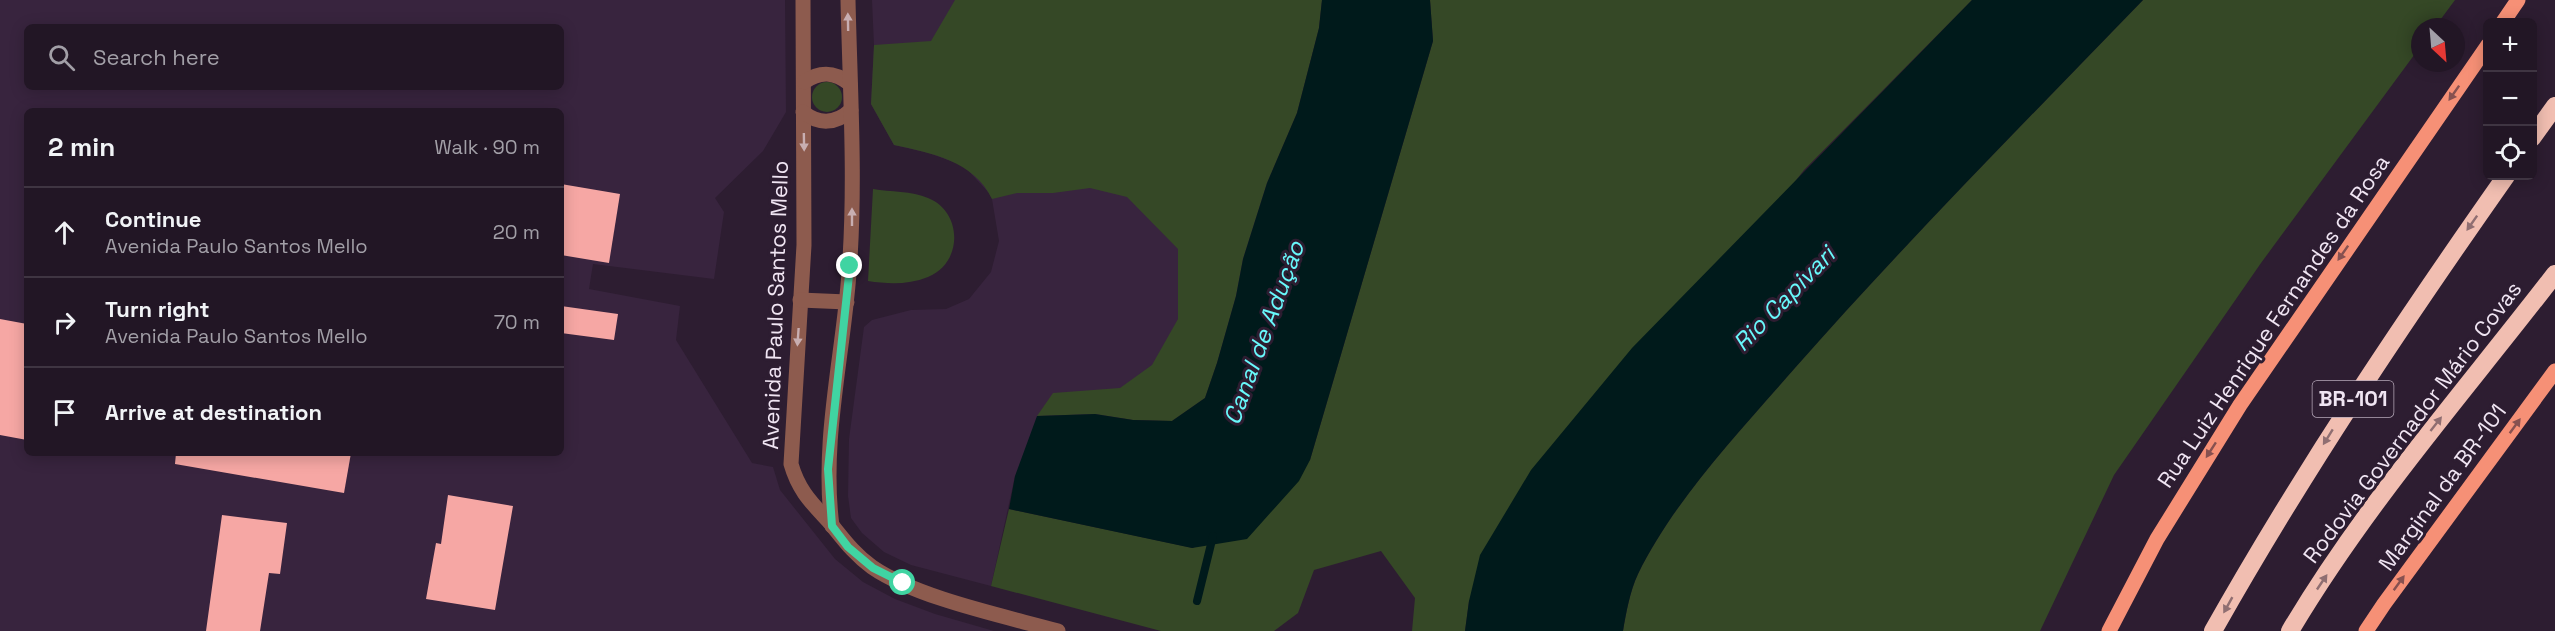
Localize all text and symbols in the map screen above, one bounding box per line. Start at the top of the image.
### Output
one-way arrow [843,13,853,32]
north arrow [2411,18,2465,72]
map controls [2483,18,2537,180]
button: + [2483,18,2537,72]
search box [24,24,564,90]
icon: search [45,41,78,74]
text: Search here [93,43,220,71]
button: − [2483,72,2537,126]
one-way arrow [2448,84,2460,100]
button: locate [2483,126,2537,180]
text: 2 min [48,130,115,164]
one-way arrow [799,133,809,152]
text: Walk · 90 m [434,134,540,160]
street label: Rua Luiz Henrique Fernandes da Rosa [2151,149,2395,493]
street label: Avenida Paulo Santos Mello [756,160,794,450]
text: Continue [105,205,201,233]
one-way arrow [847,208,857,227]
one-way arrow [2466,215,2478,231]
icon: ahead [48,216,81,249]
text: 20 m [493,219,540,245]
text: Avenida Paulo Santos Mello [105,233,368,259]
water label: Canal de Adução [1216,236,1312,429]
water label: Rio Capivari [1726,237,1843,358]
one-way arrow [2337,244,2349,260]
route end [836,252,862,278]
street label: Rodovia Governador Mário Covas [2297,275,2527,569]
text: Turn right [105,295,210,323]
icon: right [48,306,81,339]
text: 70 m [494,309,540,335]
text: Avenida Paulo Santos Mello [105,323,368,349]
one-way arrow [793,328,803,347]
road number: BR-101 [2312,381,2394,417]
icon: arrive [48,396,81,429]
text: Arrive at destination [105,398,322,426]
street label: Marginal da BR-101 [2372,398,2512,576]
one-way arrow [2430,416,2442,432]
one-way arrow [2509,418,2521,434]
one-way arrow [2323,429,2334,445]
one-way arrow [2205,441,2217,457]
route start [889,569,915,595]
one-way arrow [2316,574,2327,590]
one-way arrow [2393,575,2405,591]
one-way arrow [2223,596,2233,613]

